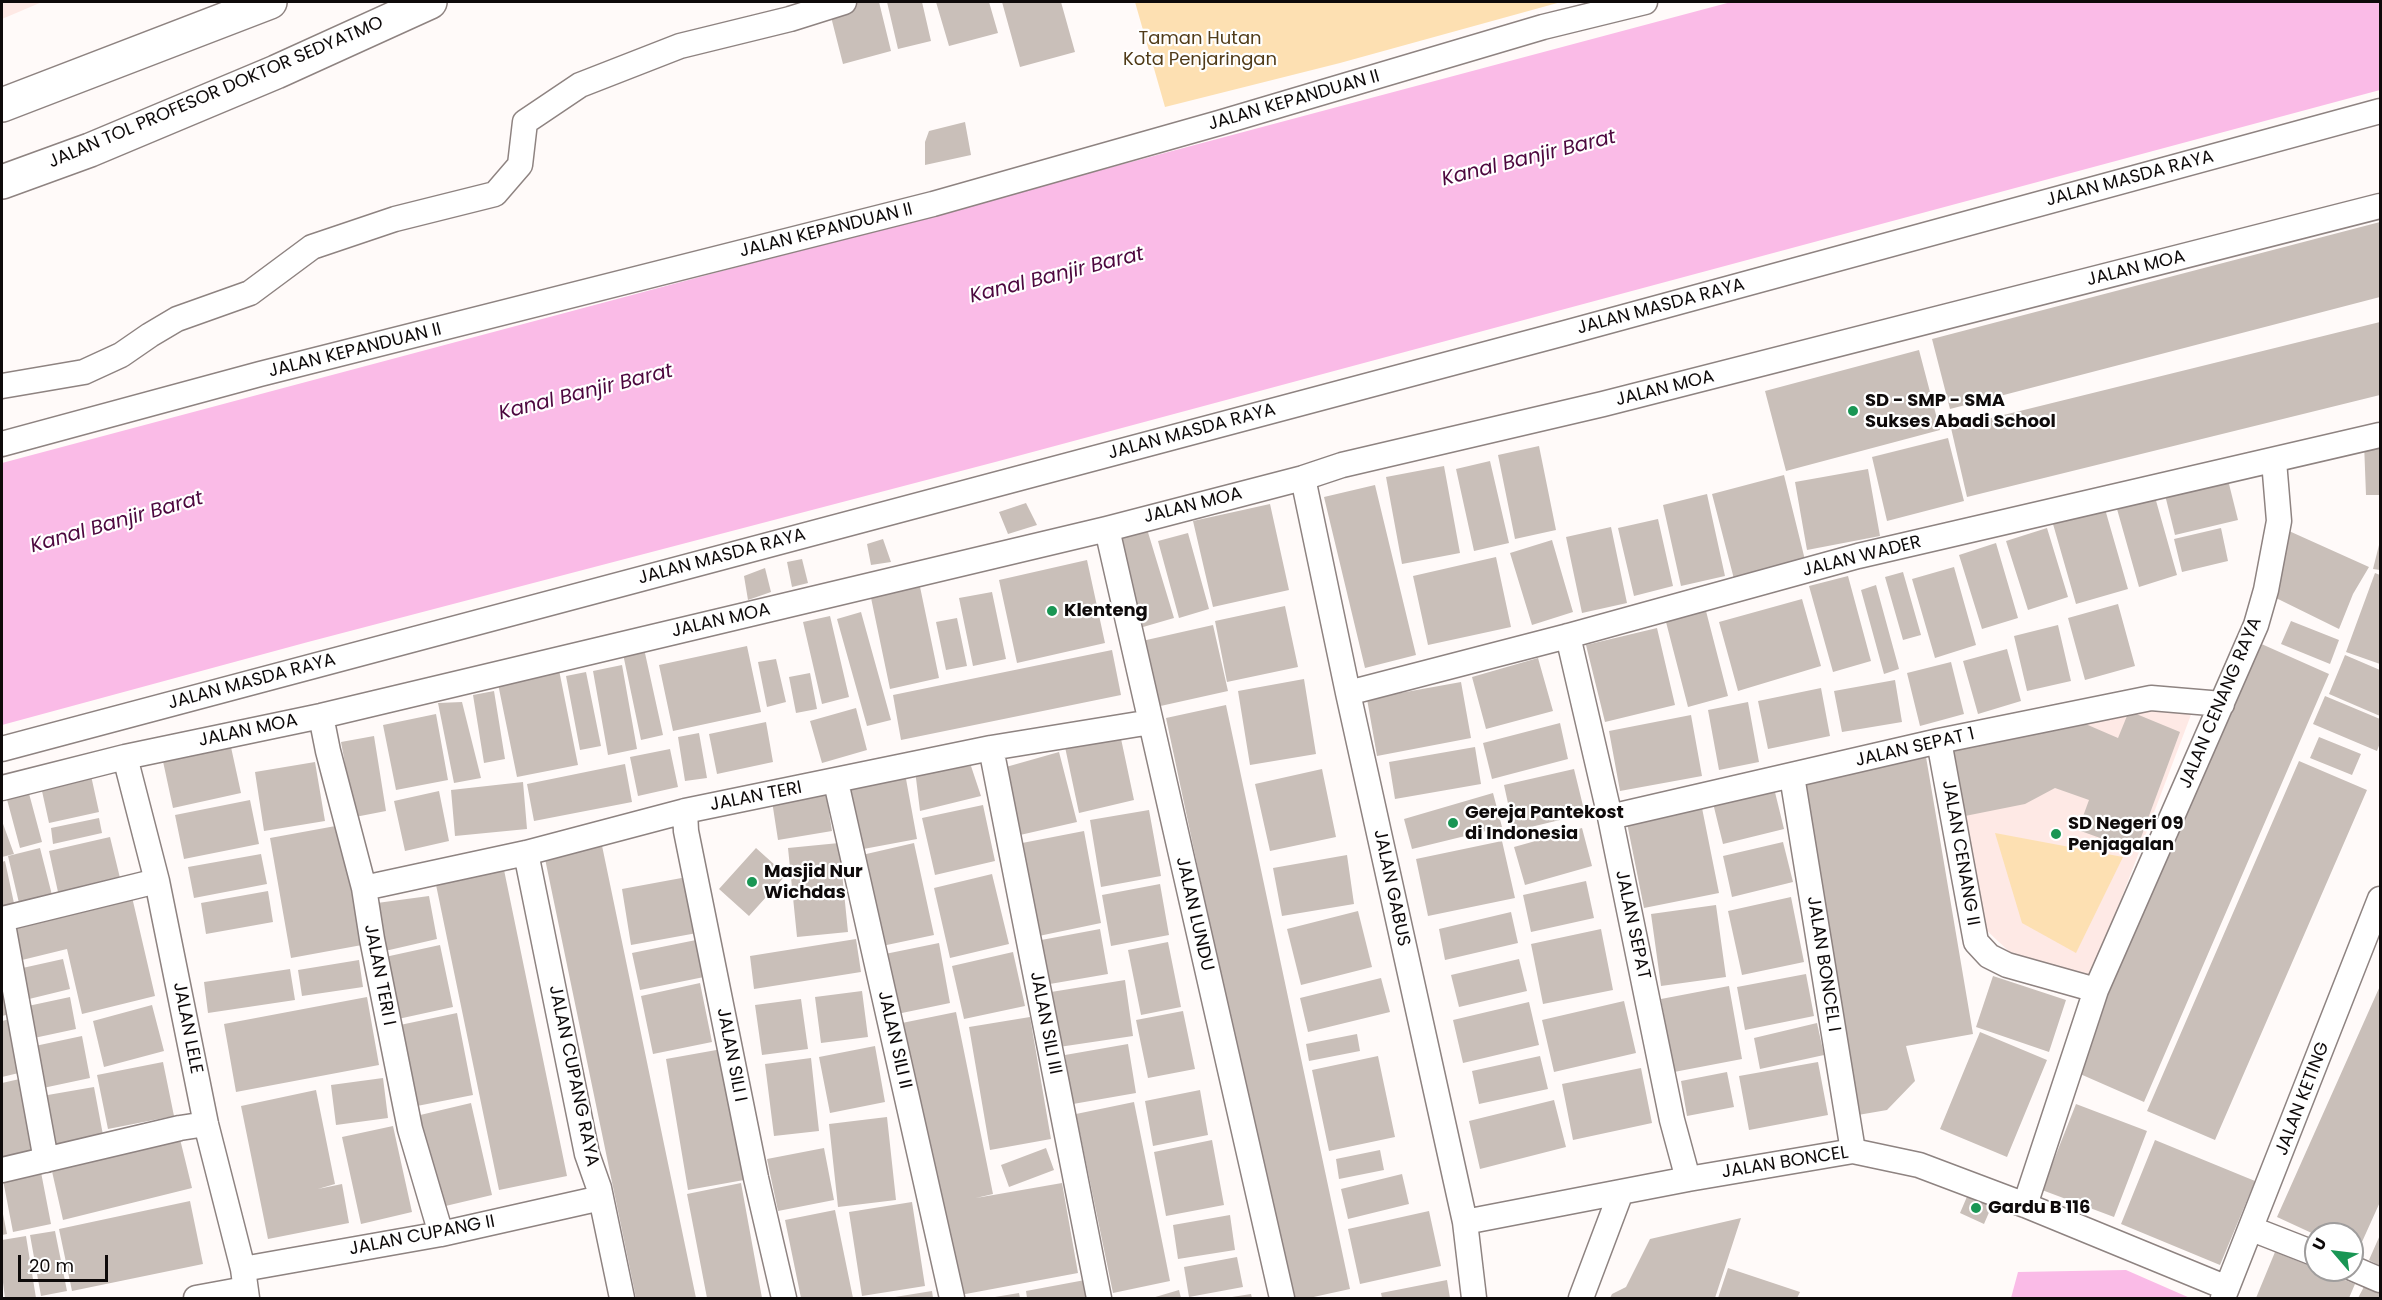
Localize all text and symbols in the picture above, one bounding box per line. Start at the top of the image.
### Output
street label: JALAN TOL PROFESOR DOKTOR SEDYATMO [45,12,387,174]
park label: Taman Hutan Kota Penjaringan [1123,28,1277,70]
street label: JALAN KEPANDUAN II [1206,66,1382,136]
water label: Kanal Banjir Barat [1439,126,1619,192]
street label: JALAN MASDA RAYA [2044,146,2216,212]
street label: JALAN KEPANDUAN II [737,199,915,263]
water label: Kanal Banjir Barat [967,243,1147,309]
street label: JALAN MOA [2084,246,2188,292]
street label: JALAN MASDA RAYA [1575,274,1747,340]
street label: JALAN KEPANDUAN II [266,319,444,383]
water label: Kanal Banjir Barat [496,360,676,426]
street label: JALAN MOA [1613,366,1717,412]
place label: SD - SMP - SMA Sukses Abadi School [1865,390,2056,432]
street label: JALAN MASDA RAYA [1106,399,1278,465]
marker: SD - SMP - SMA Sukses Abadi School [1846,404,1860,418]
street label: JALAN MOA [1141,483,1245,529]
water label: Kanal Banjir Barat [28,487,206,559]
street label: JALAN MASDA RAYA [636,524,808,590]
street label: JALAN WADER [1800,532,1924,582]
street label: JALAN MOA [669,599,773,643]
place label: Klenteng [1064,600,1148,622]
marker: Klenteng [1045,604,1059,618]
street label: JALAN CENANG RAYA [2175,614,2267,792]
street label: JALAN MASDA RAYA [166,649,338,715]
street label: JALAN MOA [196,710,300,752]
street label: JALAN SEPAT 1 [1853,724,1977,772]
street label: JALAN TERI [708,777,804,817]
street label: JALAN CENANG II [1937,779,1983,927]
place label: Gereja Pantekost di Indonesia [1465,802,1624,844]
place label: SD Negeri 09 Penjagalan [2068,813,2184,856]
marker: Gereja Pantekost di Indonesia [1446,816,1460,830]
marker: SD Negeri 09 Penjagalan [2049,827,2063,841]
street label: JALAN GABUS [1368,828,1414,948]
street label: JALAN LUNDU [1170,855,1218,973]
place label: Masjid Nur Wichdas [764,861,863,904]
street label: JALAN SEPAT [1610,868,1654,982]
marker: Masjid Nur Wichdas [745,875,759,889]
street label: JALAN BONCEL I [1802,895,1844,1033]
street label: JALAN TERI I [359,923,399,1027]
street label: JALAN SILI III [1024,970,1066,1076]
street label: JALAN LELE [168,980,206,1076]
street label: JALAN CUPANG RAYA [543,983,603,1169]
street label: JALAN SILI II [872,989,916,1091]
street label: JALAN SILI I [711,1006,751,1104]
street label: JALAN KETING [2271,1039,2335,1159]
street label: JALAN BONCEL [1720,1142,1850,1184]
place label: Gardu B 116 [1988,1197,2090,1219]
marker: Gardu B 116 [1969,1201,1983,1215]
street label: JALAN CUPANG II [347,1211,497,1261]
north arrow [2304,1222,2364,1282]
text: U [2307,1234,2332,1255]
scale bar [21,1243,111,1281]
text: 20 m [29,1253,74,1278]

